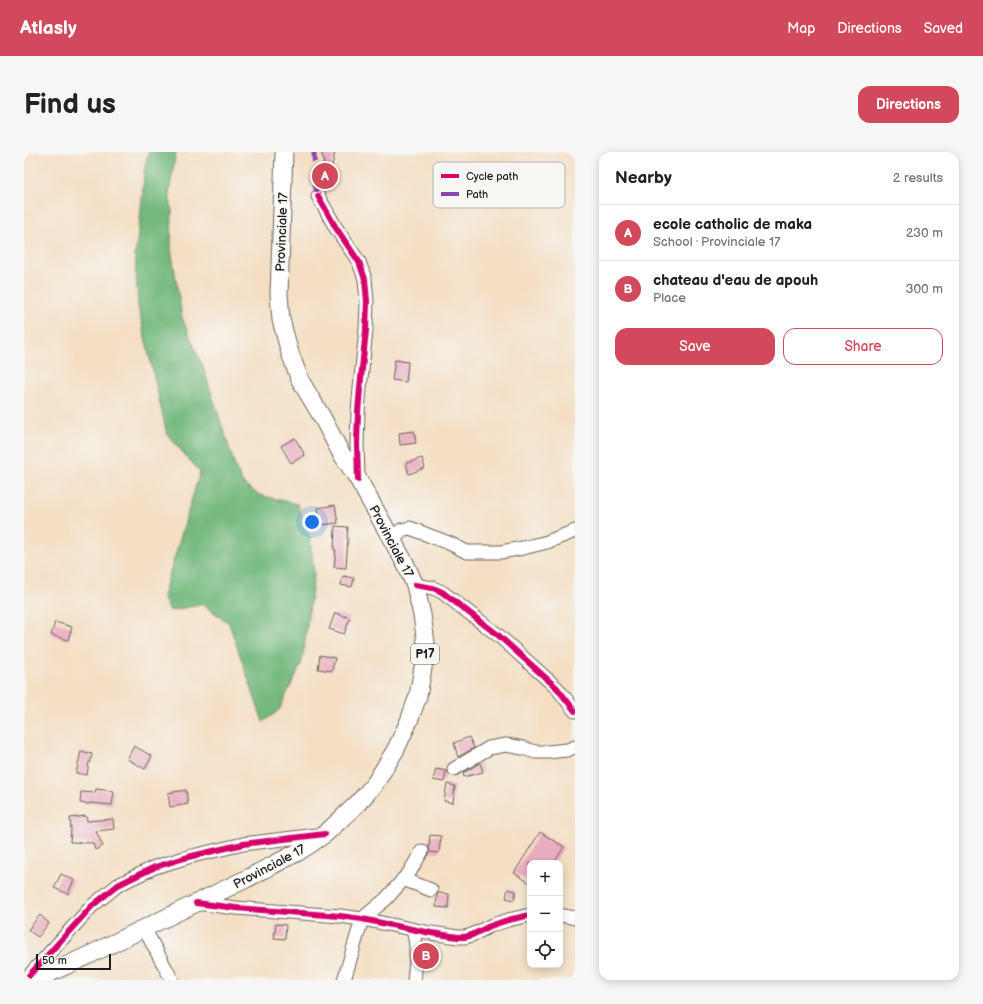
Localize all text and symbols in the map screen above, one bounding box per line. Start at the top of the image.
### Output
text: Atlasly [20,17,77,40]
text: Map [787,20,815,37]
text: Directions [837,20,902,37]
text: Saved [924,20,963,37]
button: Directions [858,86,959,123]
text: Find us [24,88,116,121]
pin: A [312,161,338,191]
legend [433,162,565,208]
text: Nearby [615,168,672,188]
text: Cycle path [466,170,518,183]
text: 2 results [893,170,943,186]
text: Path [466,188,488,201]
street label: Provinciale 17 [273,192,291,272]
text: ecole catholic de maka [653,215,812,234]
text: A [624,225,632,241]
text: 230 m [906,225,943,241]
text: School · Provinciale 17 [653,234,780,250]
text: chateau d'eau de apouh [653,271,818,290]
text: B [623,281,633,297]
text: 300 m [905,281,943,297]
text: Place [653,290,686,306]
button: Save [615,328,775,365]
button: Share [783,328,943,365]
street label: Provinciale 17 [365,503,417,581]
your location [302,512,322,532]
road number: P17 [411,644,439,664]
street label: Provinciale 17 [231,841,309,893]
map controls [527,860,563,968]
button: + [527,860,563,896]
button: − [527,896,563,932]
button: locate [527,932,563,968]
pin: B [413,941,439,971]
scale bar [36,952,111,971]
text: 50 m [42,954,67,967]

